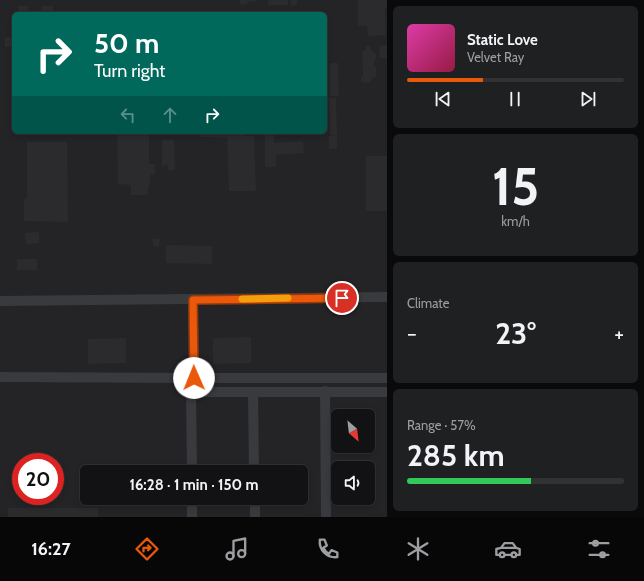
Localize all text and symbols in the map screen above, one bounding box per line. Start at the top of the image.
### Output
text: 50 m [94,26,159,60]
icon: right [28,28,80,80]
text: Static Love [467,31,538,49]
text: Velvet Ray [467,49,524,65]
text: Turn right [94,60,165,82]
icon: previous [432,88,454,110]
icon: pause [504,88,526,110]
icon: next [577,88,599,110]
icon: left [117,104,139,126]
icon: ahead [159,104,181,126]
icon: right [201,104,223,126]
text: 15 [492,155,539,218]
text: km/h [501,213,530,229]
pin [325,281,359,315]
icon: arrive [331,287,353,309]
text: Climate [407,295,449,311]
text: 23° [495,315,536,352]
text: − [407,320,417,347]
text: + [614,320,624,347]
position arrow [173,357,215,399]
north arrow [331,409,375,453]
map controls [331,409,375,505]
text: Range · 57% [407,417,476,433]
text: 285 km [407,437,504,474]
speed limit sign: 20 [12,453,64,505]
button: sound [331,461,375,505]
text: 16:28 · 1 min · 150 m [129,476,259,494]
icon: directions [133,535,161,563]
icon: music [223,535,251,563]
icon: phone [314,535,342,563]
icon: climate [404,535,432,563]
icon: car [494,535,522,563]
icon: filters [585,535,613,563]
text: 16:27 [31,538,71,560]

